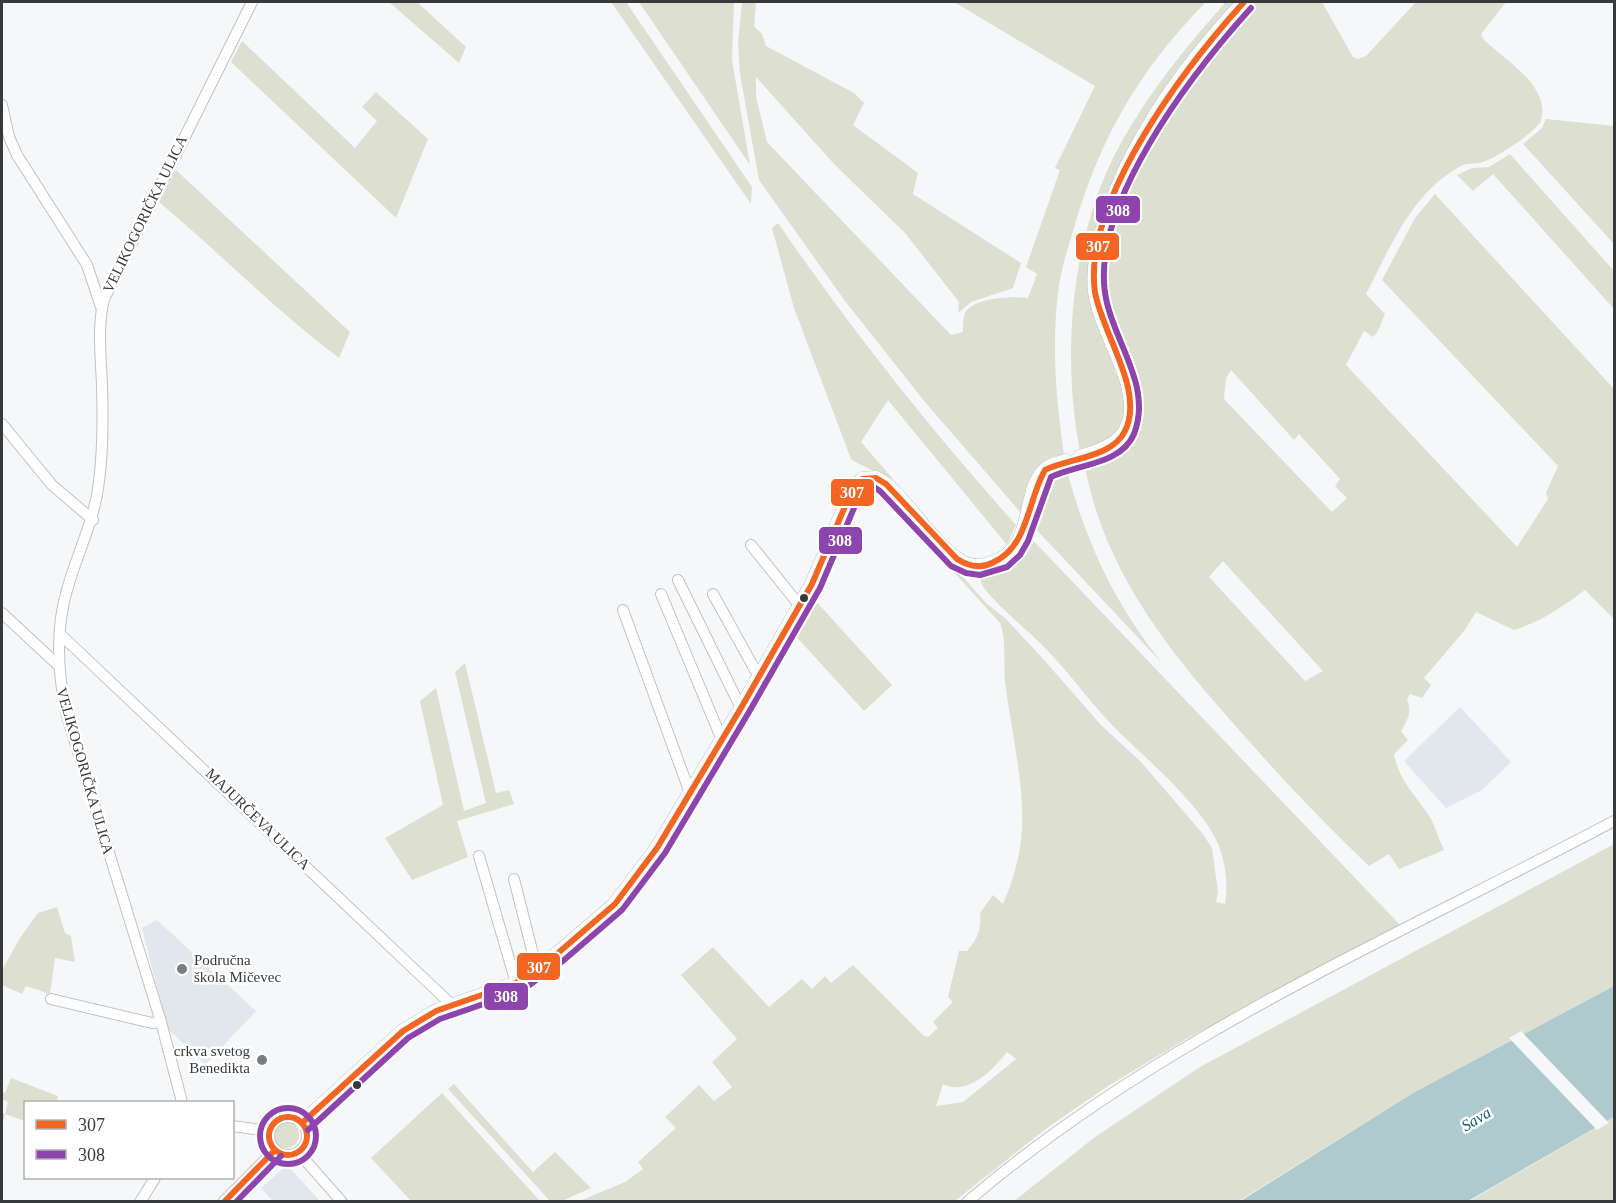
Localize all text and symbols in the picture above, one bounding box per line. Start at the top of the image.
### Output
street label: VELIKOGORIČKA ULICA [100,133,190,295]
line badge: 308 [1095,195,1141,224]
text: 308 [1106,202,1130,219]
line badge: 307 [1075,232,1120,261]
text: 307 [1086,238,1110,255]
line badge: 307 [830,478,875,507]
text: 307 [840,484,864,501]
line badge: 308 [818,526,863,555]
text: 308 [828,532,852,549]
unlabelled marker [798,592,810,604]
street label: VELIKOGORIČKA ULICA [53,686,117,856]
street label: MAJURČEVA ULICA [203,765,313,873]
place label: Područna škola Mičevec [194,952,281,985]
line badge: 307 [516,952,561,981]
text: 307 [527,959,551,976]
marker: Područna škola Mičevec [175,962,189,976]
line badge: 308 [483,982,529,1011]
text: 308 [494,988,518,1005]
place label: crkva svetog Benedikta [174,1043,250,1076]
marker: crkva svetog Benedikta [255,1053,269,1067]
unlabelled marker [351,1079,363,1091]
legend [24,1101,234,1179]
water label: Sava [1458,1104,1494,1134]
text: 307 [78,1115,105,1135]
text: 308 [78,1145,105,1165]

